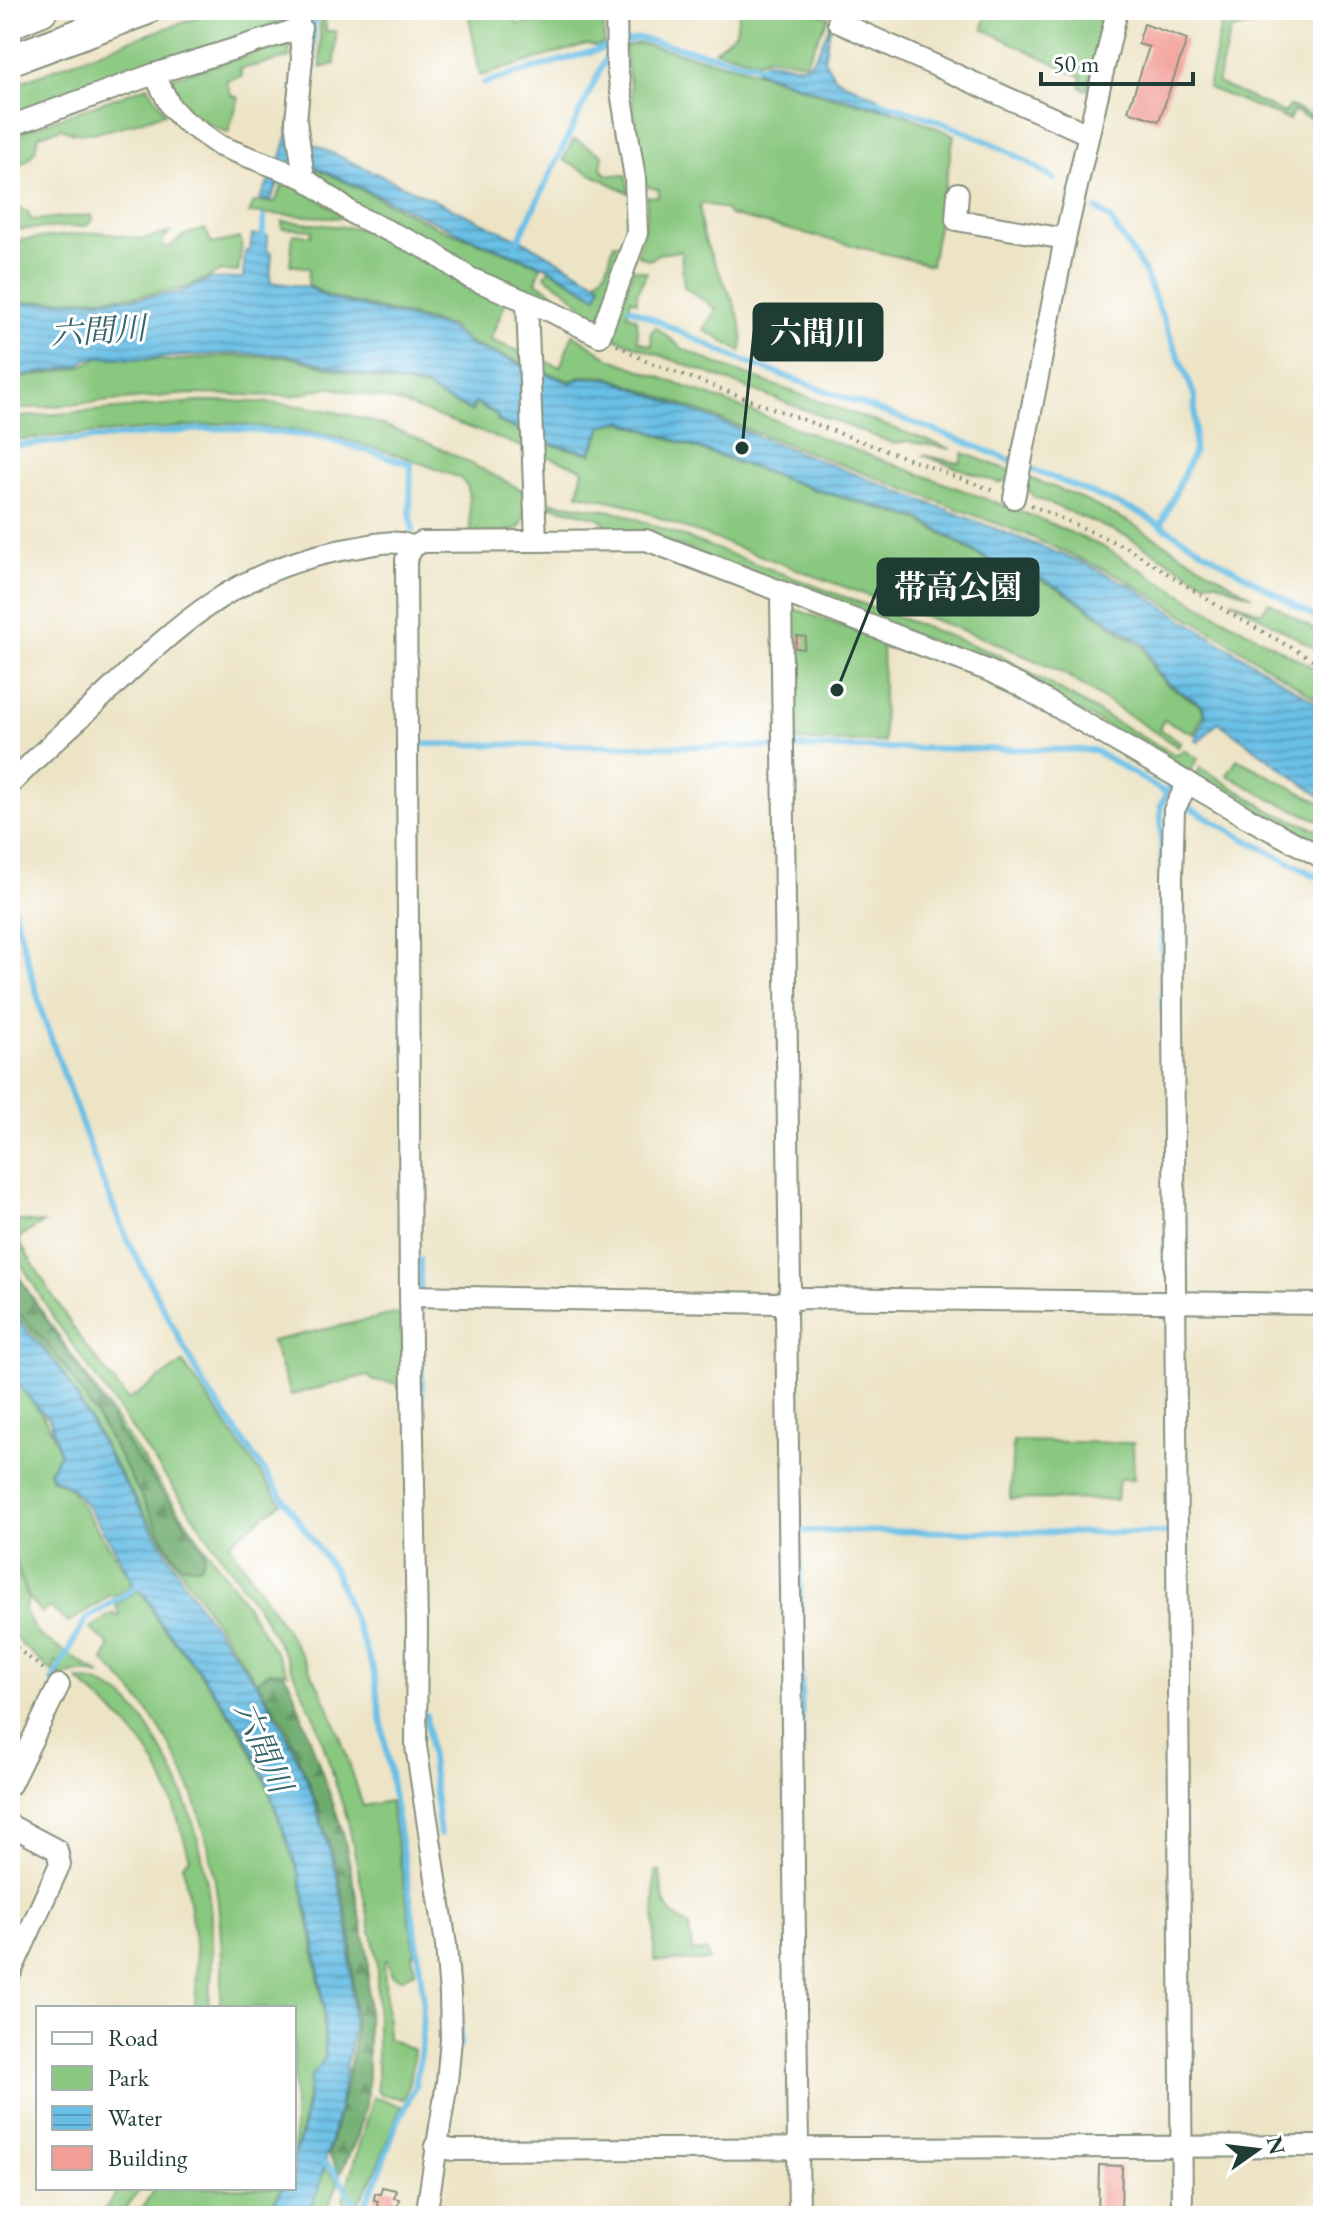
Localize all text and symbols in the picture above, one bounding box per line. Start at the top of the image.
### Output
scale bar [1041,36,1193,86]
text: 50 m [1053,48,1100,79]
callout: 六間川 [754,304,882,360]
water label: 六間川 [49,306,150,355]
text: 六間川 [770,312,866,354]
callout: 帯高公園 [878,559,1038,615]
text: 帯高公園 [894,566,1022,608]
water label: 六間川 [224,1695,303,1802]
legend [36,2006,296,2190]
text: Road [108,2022,159,2053]
text: Park [108,2062,150,2093]
text: Water [108,2102,162,2133]
north arrow [1217,2110,1297,2190]
text: N [1260,2133,1292,2158]
text: Building [108,2142,188,2173]

